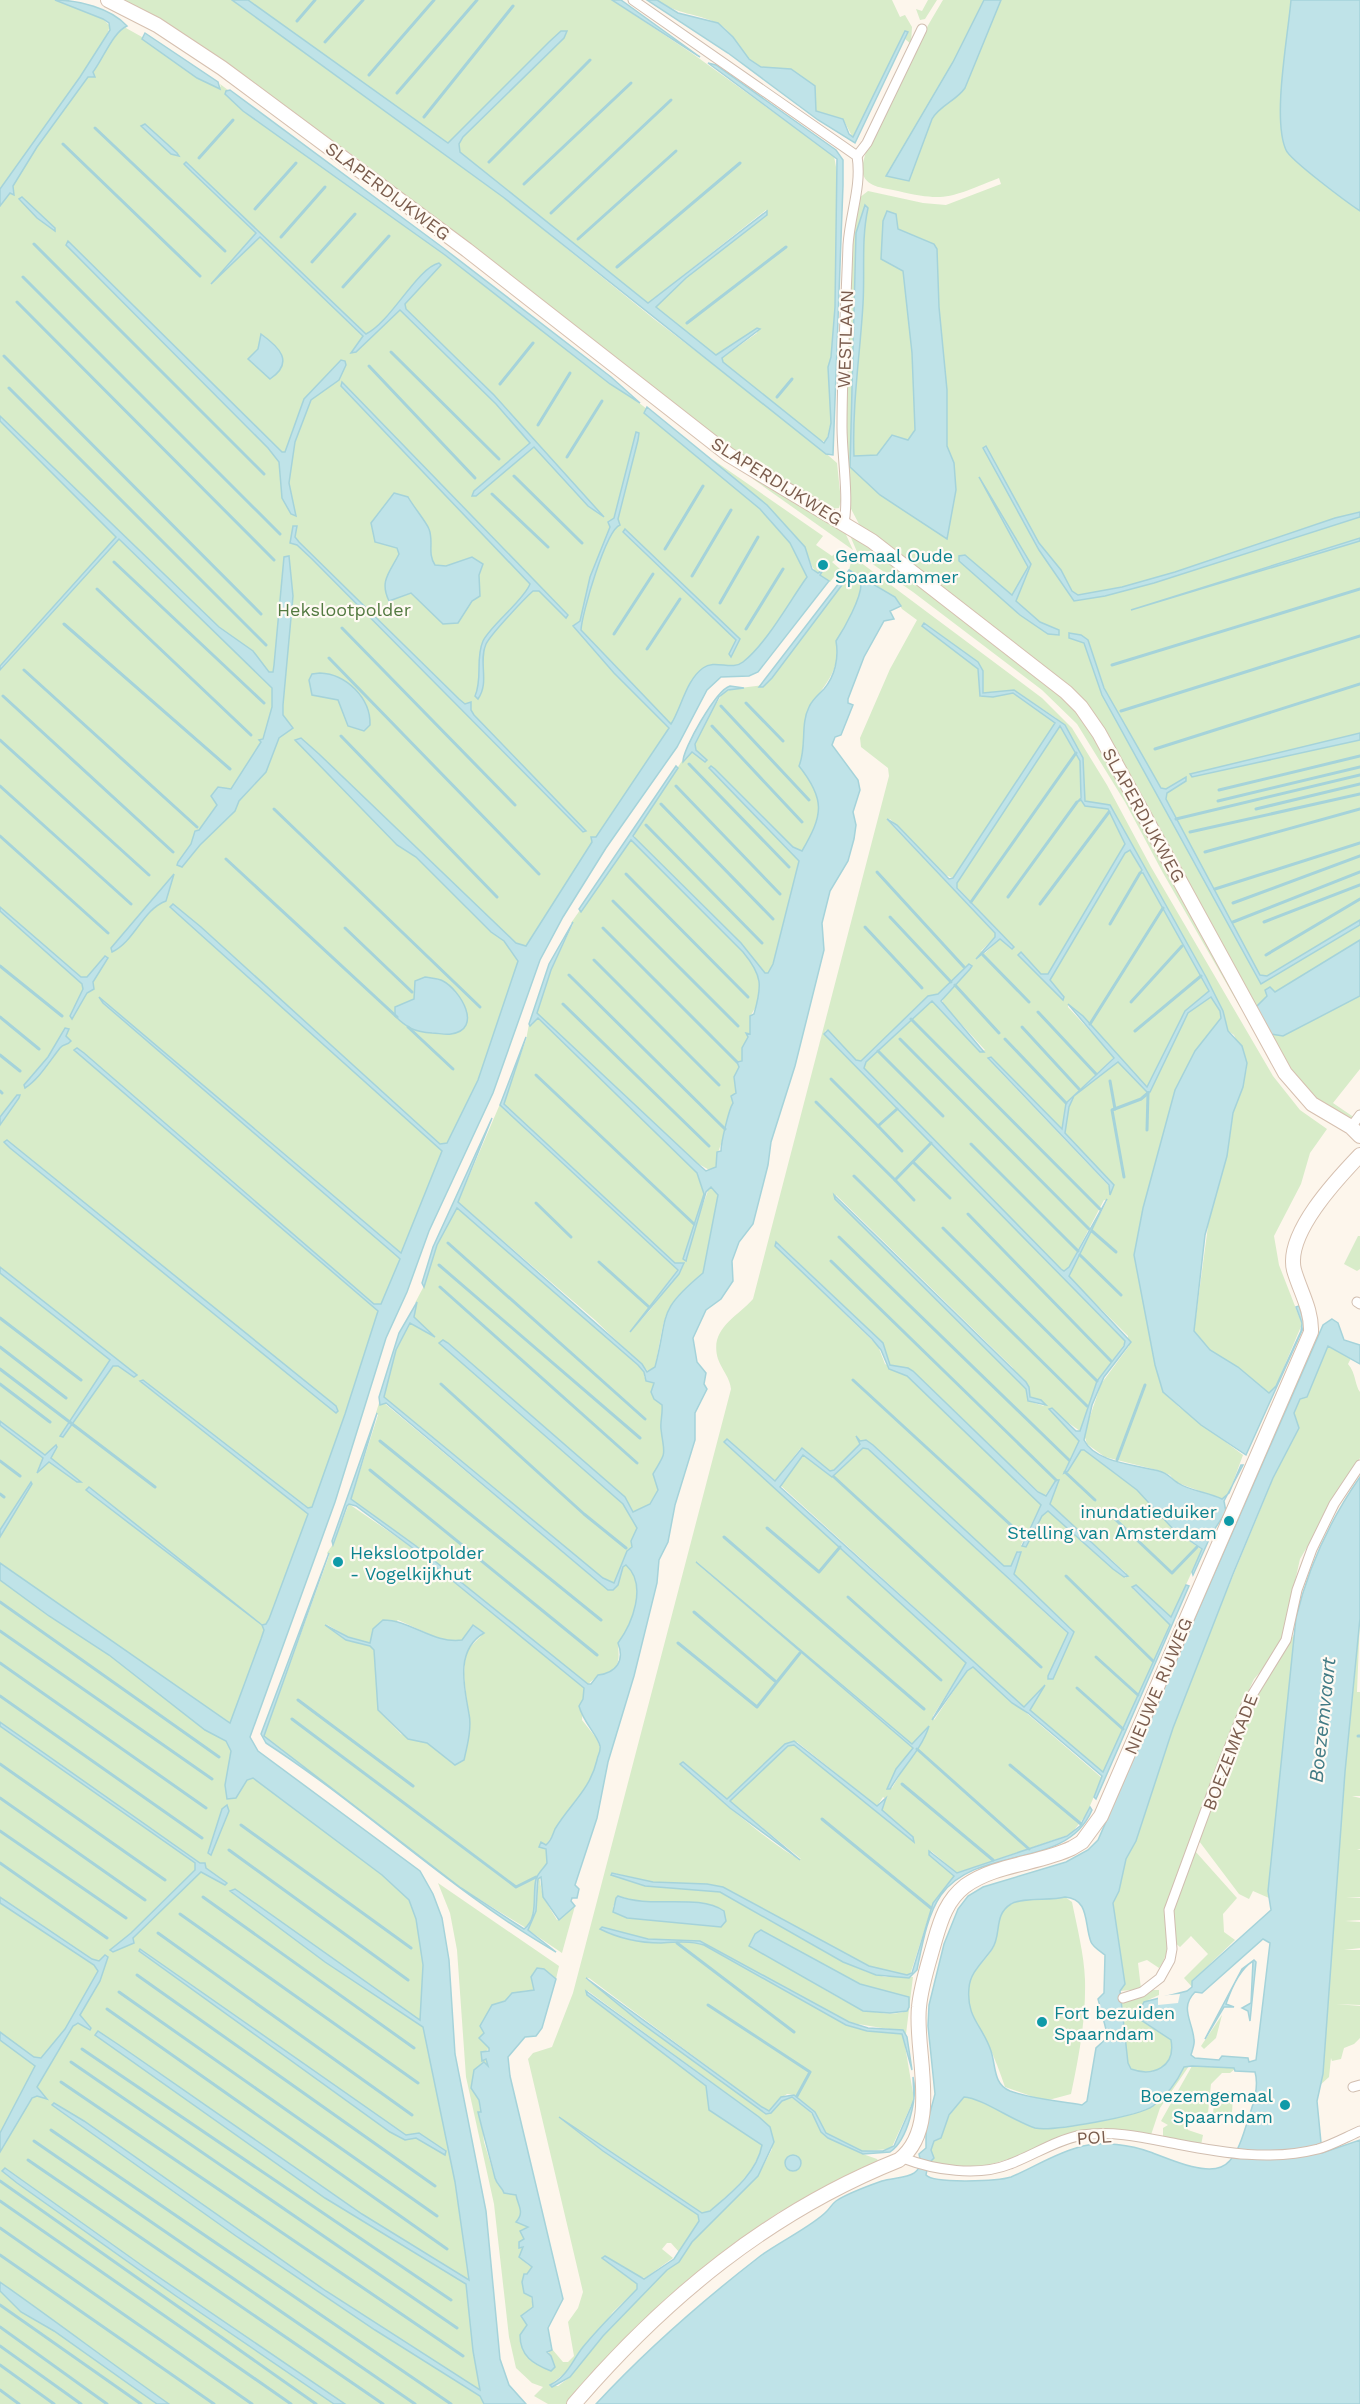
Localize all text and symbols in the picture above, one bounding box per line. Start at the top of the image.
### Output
street label: SLAPERDIJKWEG [322,137,454,245]
street label: WESTLAAN [833,289,857,389]
street label: SLAPERDIJKWEG [708,432,846,530]
place label: Gemaal Oude Spaardammer [835,545,959,587]
marker: Gemaal Oude Spaardammer [816,558,830,572]
park label: Hekslootpolder [277,599,411,620]
street label: SLAPERDIJKWEG [1098,744,1190,886]
place label: inundatieduiker Stelling van Amsterdam [1007,1501,1217,1543]
marker: inundatieduiker Stelling van Amsterdam [1222,1514,1236,1528]
place label: Hekslootpolder - Vogelkijkhut [350,1542,484,1584]
marker: Hekslootpolder - Vogelkijkhut [331,1555,345,1569]
street label: NIEUWE RIJWEG [1120,1614,1196,1758]
water label: Boezemvaart [1303,1655,1341,1784]
street label: BOEZEMKADE [1198,1691,1262,1813]
place label: Fort bezuiden Spaarndam [1054,2002,1175,2044]
marker: Fort bezuiden Spaarndam [1035,2015,1049,2029]
place label: Boezemgemaal Spaarndam [1140,2085,1273,2127]
marker: Boezemgemaal Spaarndam [1278,2098,1292,2112]
street label: POL [1076,2125,1113,2149]

